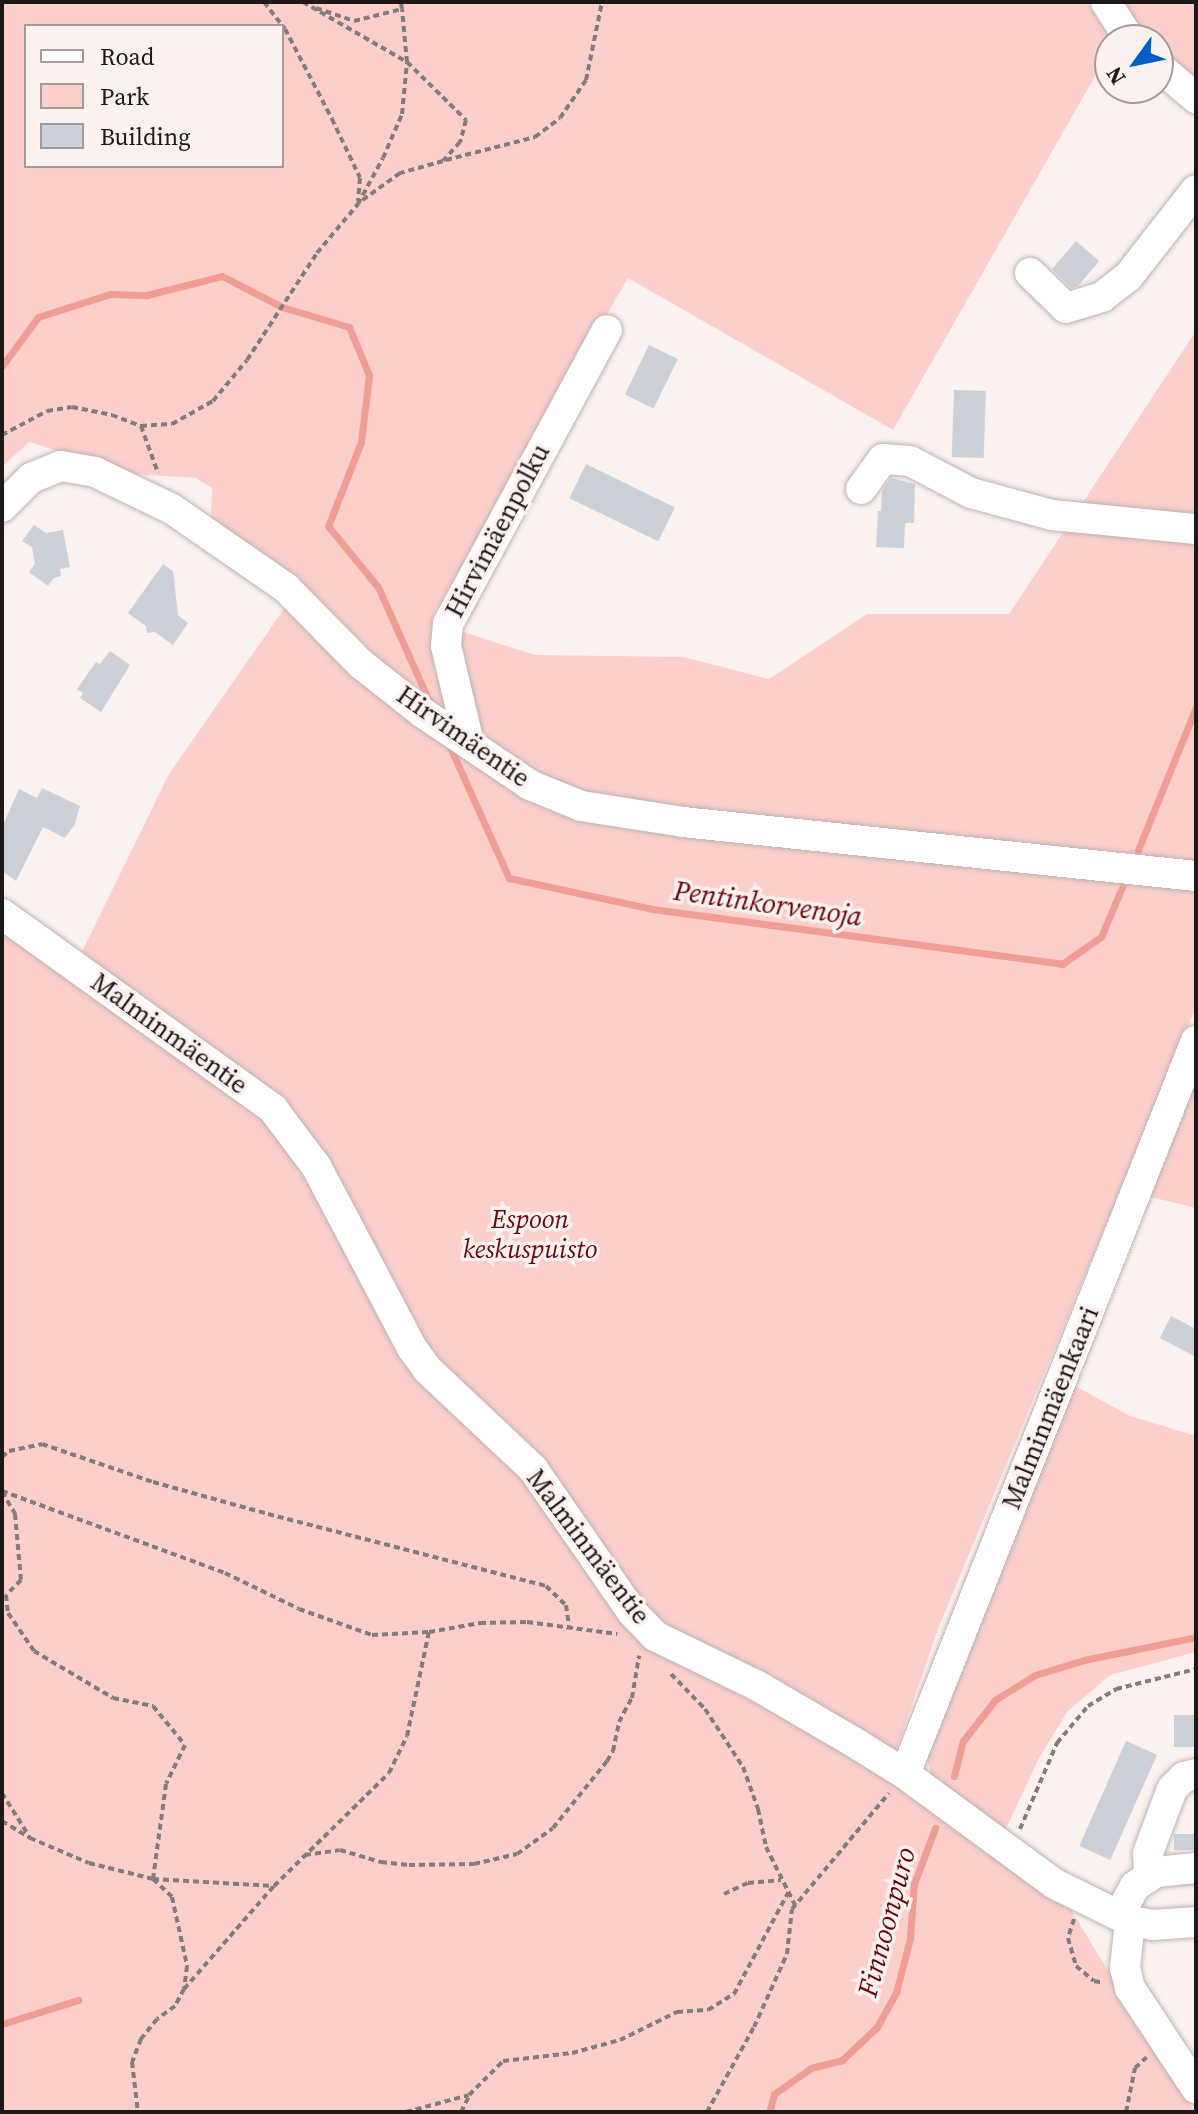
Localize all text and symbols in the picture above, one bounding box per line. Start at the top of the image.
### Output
legend [24,24,284,168]
north arrow [1094,24,1174,104]
text: Road [100,40,154,73]
text: N [1099,61,1132,91]
text: Park [100,80,149,113]
text: Building [100,120,191,153]
street label: Hirvimäenpolku [439,439,557,623]
street label: Hirvimäentie [390,680,536,794]
water label: Pentinkorvenoja [672,873,864,933]
street label: Malminmäentie [85,967,253,1101]
park label: Espoon keskuspuisto [463,1204,597,1266]
street label: Malminmäenkaari [996,1302,1106,1514]
street label: Malminmäentie [520,1463,656,1631]
water label: Finnoonpuro [850,1844,922,2000]

